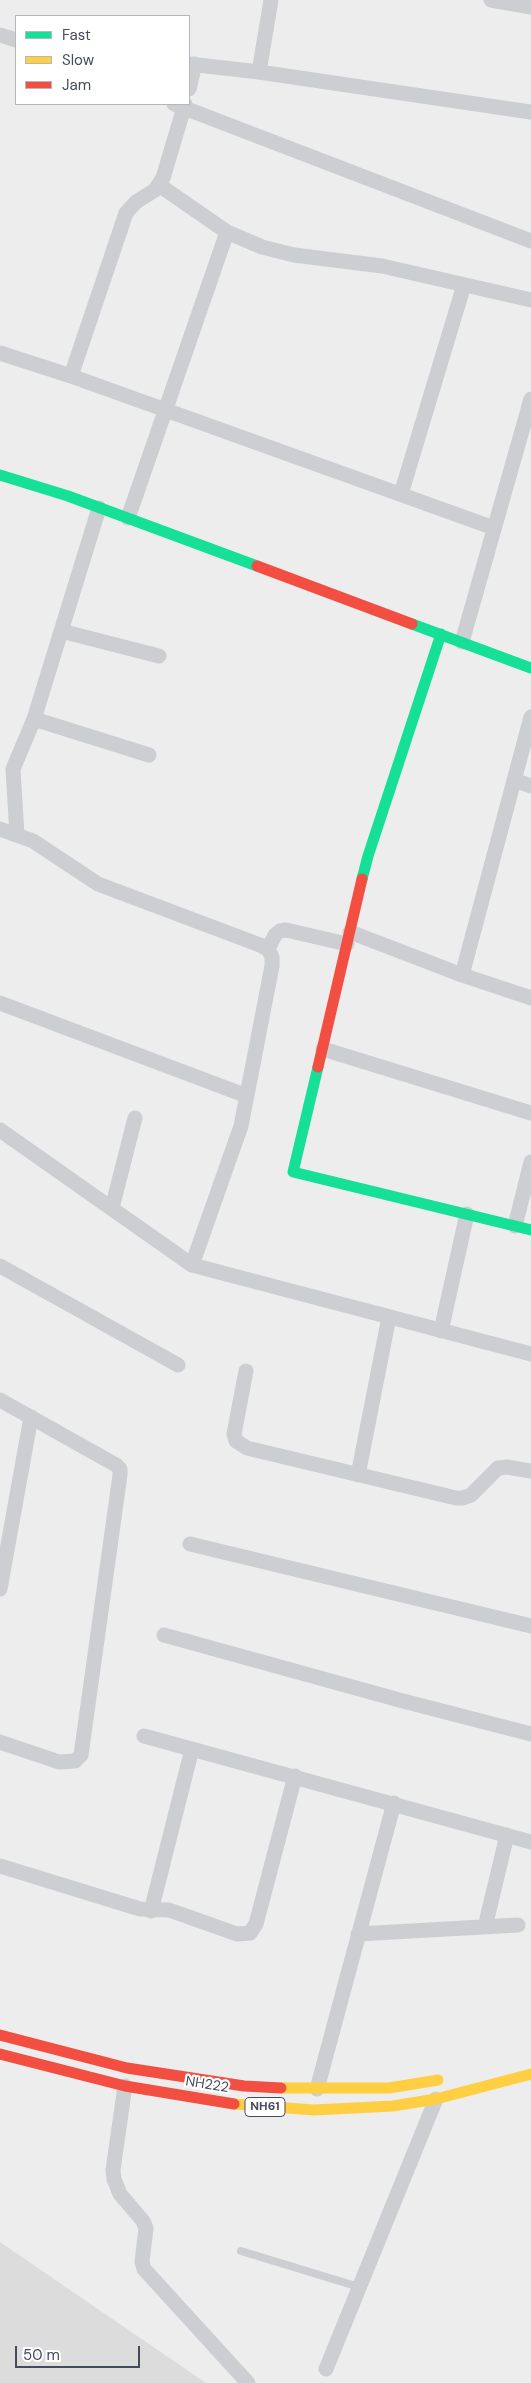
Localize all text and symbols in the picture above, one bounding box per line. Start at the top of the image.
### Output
legend [15,15,190,105]
text: Fast [62,25,91,45]
text: Slow [62,50,94,70]
text: Jam [62,75,91,95]
street label: NH222 [184,2073,230,2097]
road number: NH61 [245,2098,285,2116]
scale bar [18,2336,142,2368]
text: 50 m [23,2345,60,2365]

